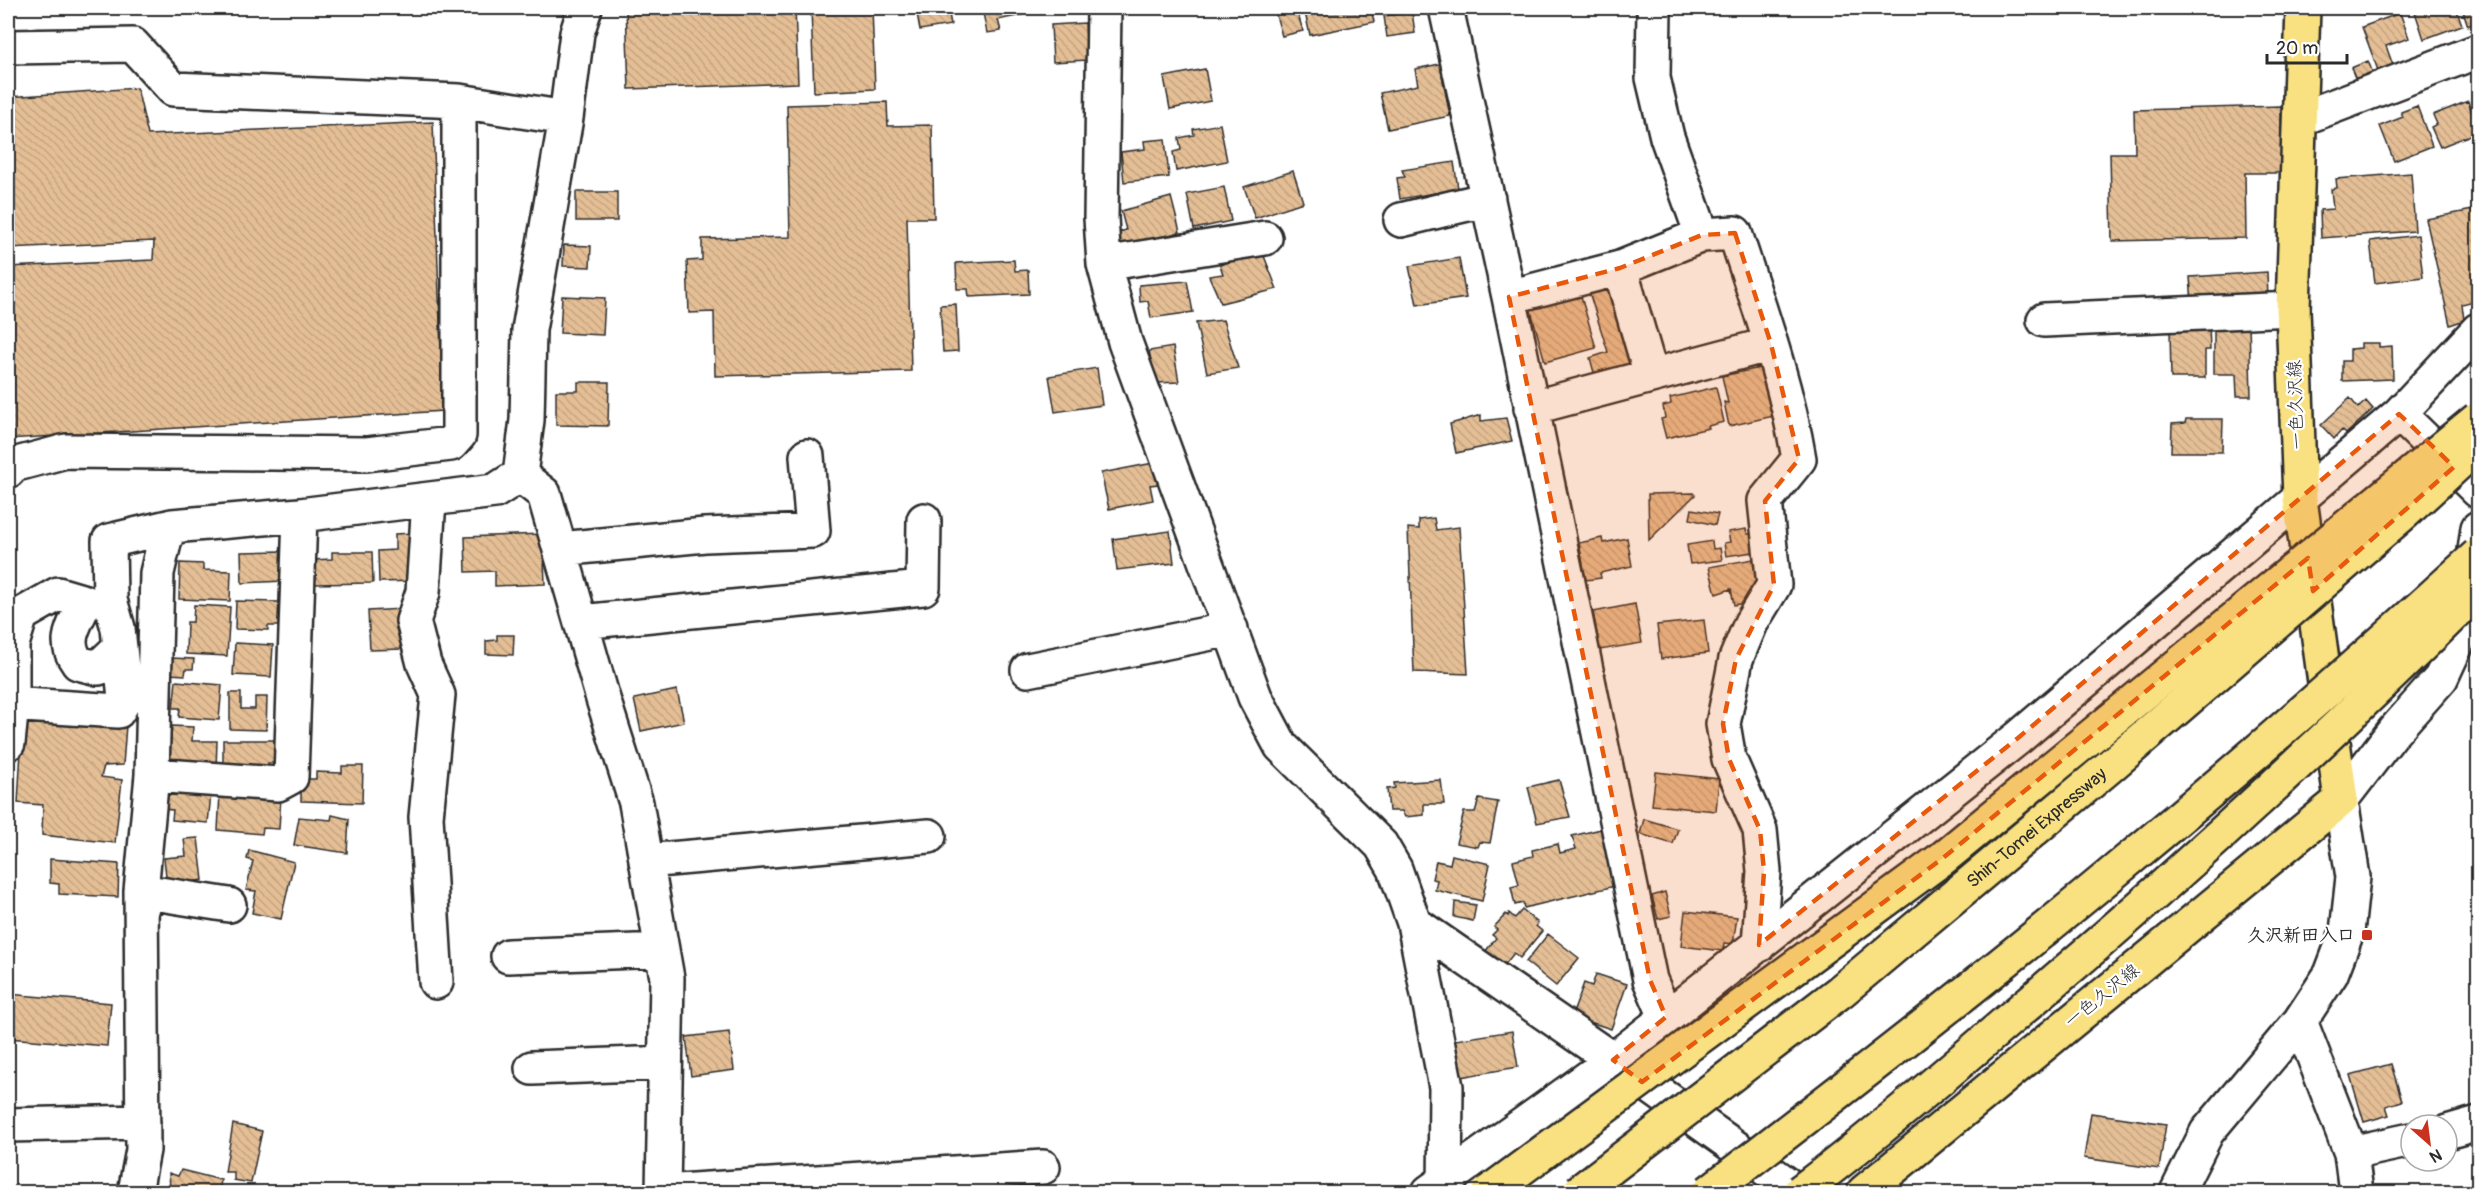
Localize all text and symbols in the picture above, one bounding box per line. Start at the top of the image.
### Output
scale bar [2267,27,2346,65]
text: 20 m [2276,37,2318,60]
street label: 一色久沢線 [2283,360,2309,450]
street label: Shin-Tomei Expressway [1962,762,2111,893]
place label: 久沢新田入口 [2247,924,2355,947]
marker: 久沢新田入口 [2360,928,2374,942]
street label: 一色久沢線 [2060,959,2144,1033]
north arrow [2399,1113,2459,1173]
text: N [2426,1144,2445,1167]

